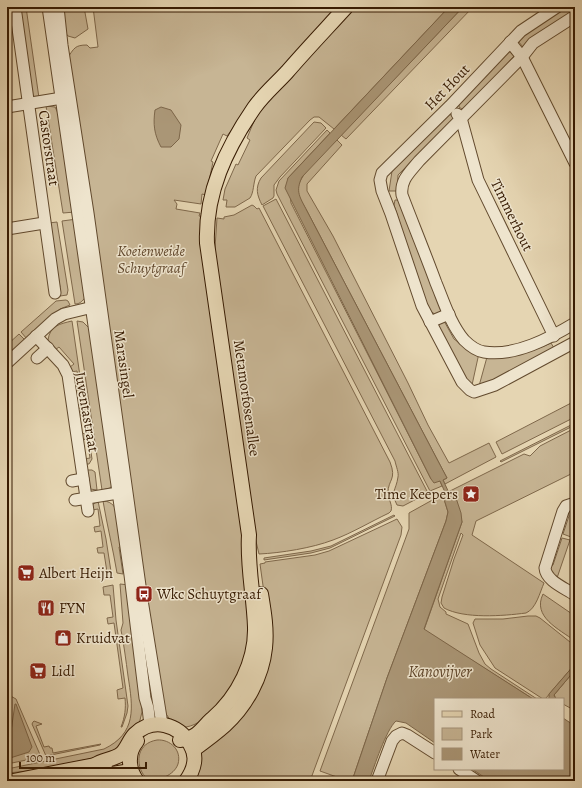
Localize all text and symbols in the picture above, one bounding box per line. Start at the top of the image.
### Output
street label: Het Hout [420,59,474,115]
street label: Castorstraat [34,109,64,187]
street label: Timmerhout [486,176,538,254]
park label: Koeienweide Schuytgraaf [117,241,188,278]
street label: Marasingel [109,329,139,400]
street label: Metamorfosenallee [229,338,265,458]
street label: Juventastraat [70,370,104,454]
place label: Time Keepers [375,484,458,504]
place icon: Time Keepers [461,484,481,504]
supermarket icon: Albert Heijn [16,563,36,583]
place label: Albert Heijn [38,563,113,583]
bus stop icon: Wkc Schuytgraaf [134,584,154,604]
place label: Wkc Schuytgraaf [156,584,263,604]
restaurant icon: FYN [36,598,56,618]
place label: FYN [59,598,86,618]
shop icon: Kruidvat [53,628,73,648]
place label: Kruidvat [76,628,130,648]
supermarket icon: Lidl [28,661,48,681]
place label: Lidl [51,661,75,681]
water label: Kanovijver [408,661,472,683]
legend [434,698,564,770]
text: Road [470,706,496,722]
text: Park [470,726,493,742]
scale bar [20,744,146,770]
text: Water [469,746,500,762]
text: 100 m [26,750,55,766]

